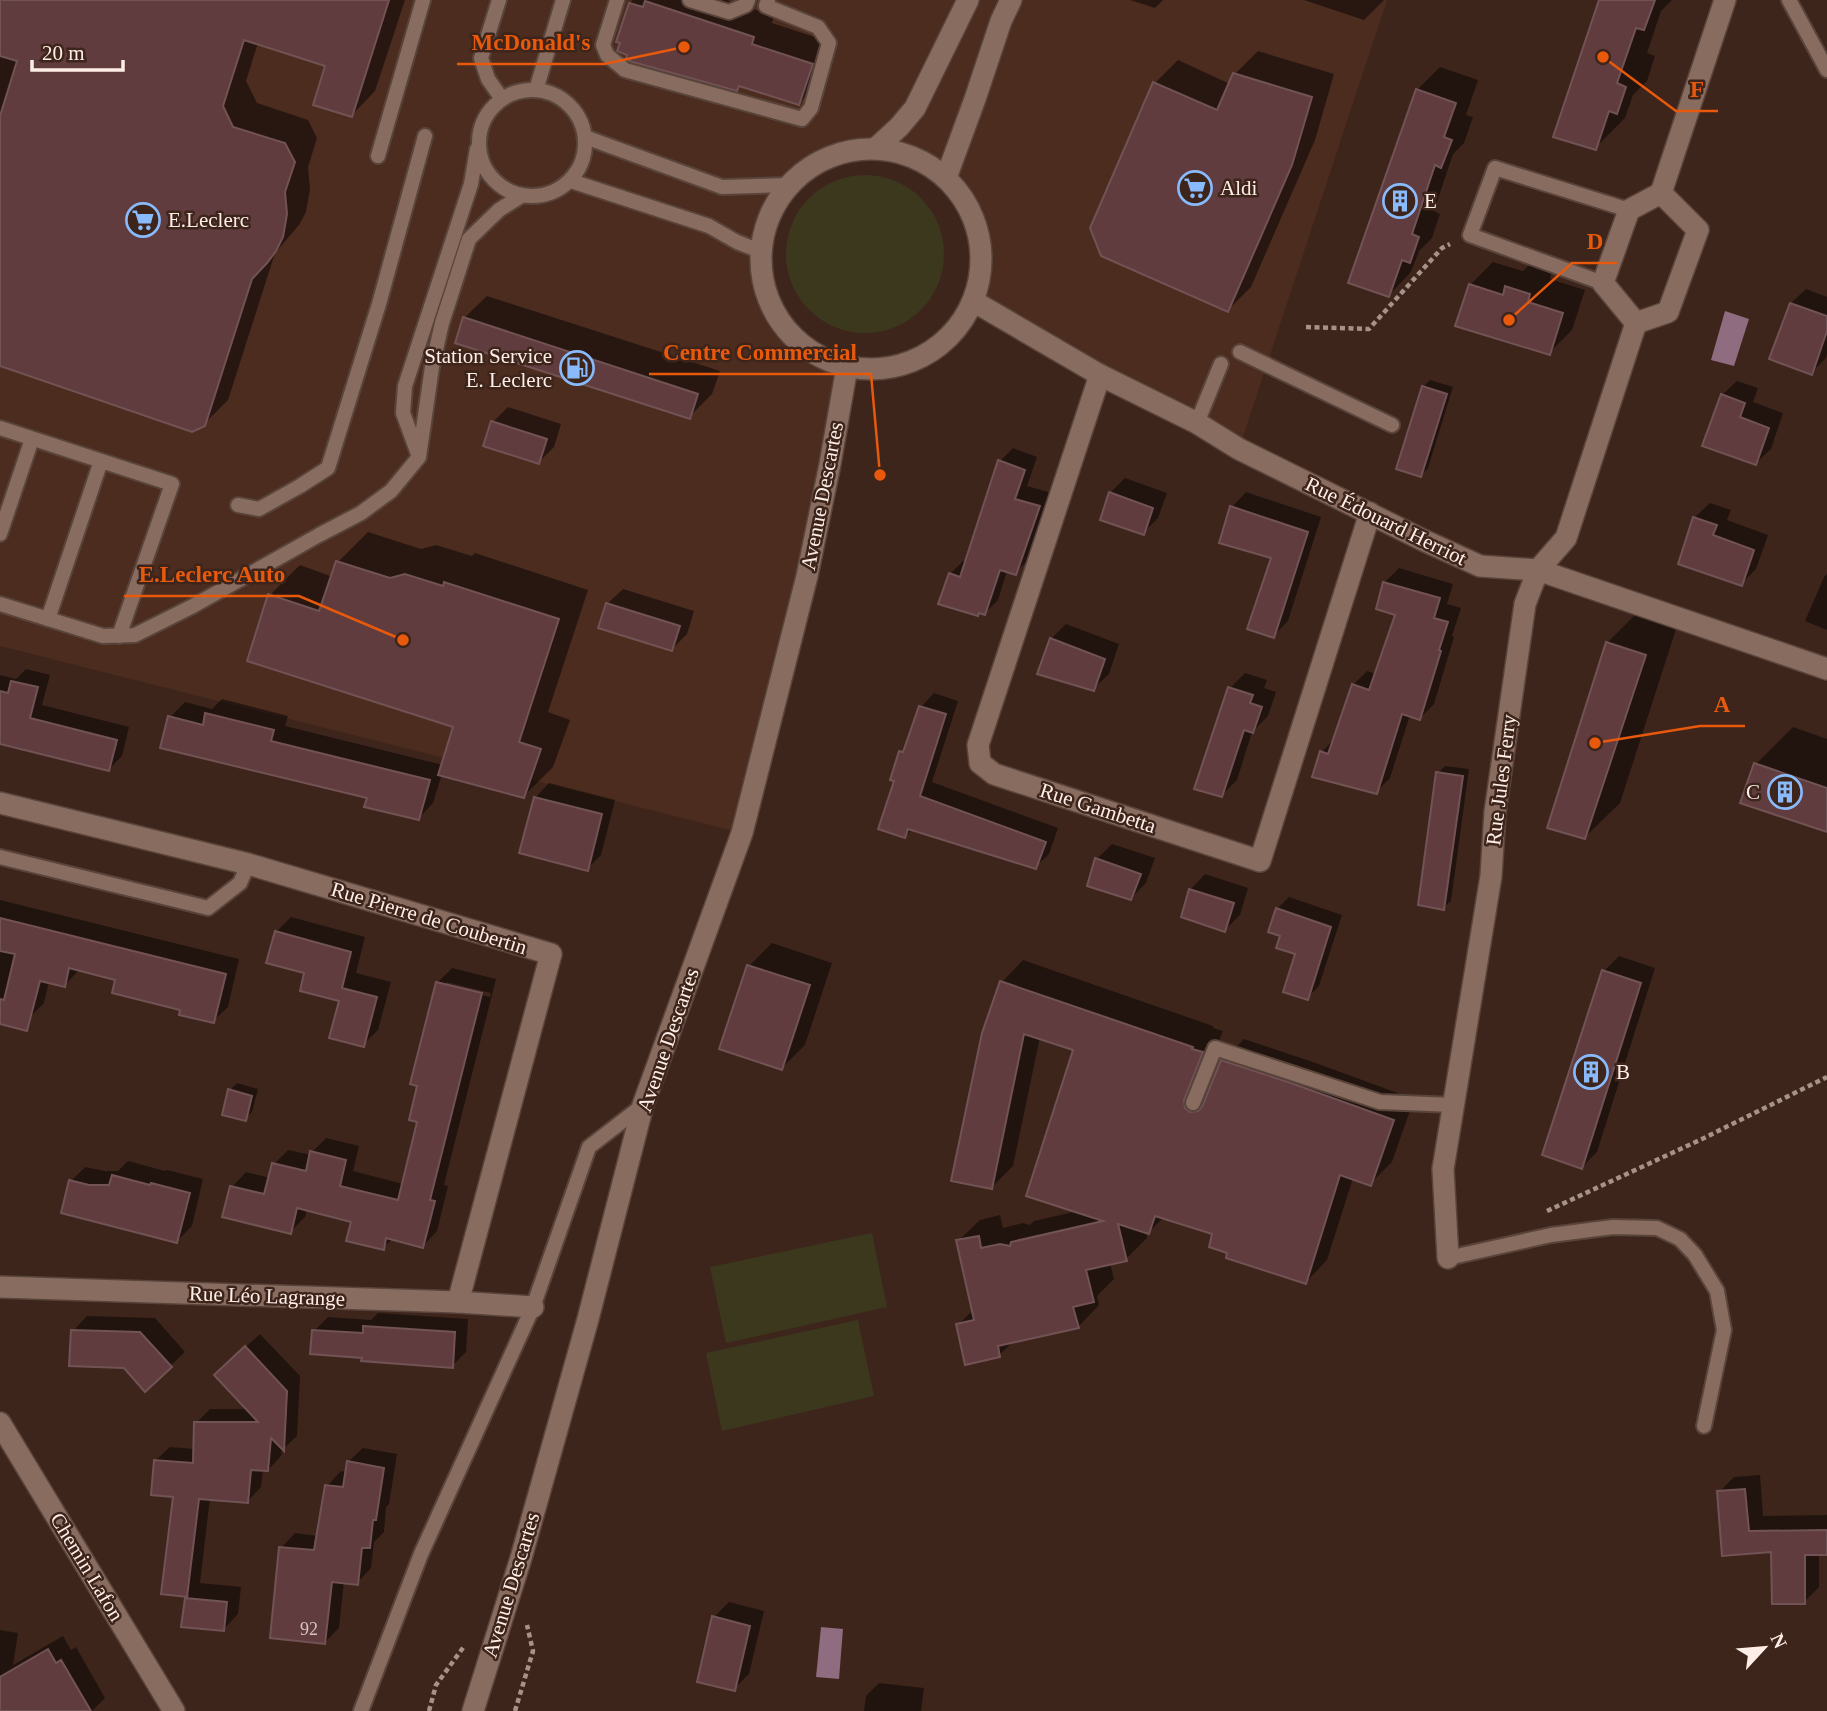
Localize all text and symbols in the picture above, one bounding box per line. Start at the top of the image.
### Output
callout: McDonald's [457,20,604,64]
scale bar [32,28,122,72]
text: McDonald's [472,30,590,55]
text: 20 m [42,41,85,65]
callout: F [1676,67,1718,111]
text: F [1690,77,1704,102]
supermarket icon: Aldi [1176,169,1214,207]
place label: Aldi [1220,176,1258,200]
building icon: E [1381,182,1419,220]
place label: E [1424,189,1437,213]
supermarket icon: E.Leclerc [124,201,162,239]
place label: E.Leclerc [168,208,249,232]
callout: D [1572,219,1617,263]
text: D [1587,229,1603,254]
callout: Centre Commercial [649,330,871,374]
text: Centre Commercial [663,340,857,365]
place label: Station Service E. Leclerc [424,344,552,392]
fuel station icon: Station Service E. Leclerc [558,349,596,387]
street label: Avenue Descartes [796,420,848,572]
street label: Rue Édouard Herriot [1302,472,1471,570]
callout: E.Leclerc Auto [124,552,299,596]
text: E.Leclerc Auto [139,562,285,587]
callout: A [1700,682,1745,726]
text: A [1714,692,1731,717]
street label: Rue Jules Ferry [1481,713,1521,847]
building icon: C [1766,773,1804,811]
street label: Rue Gambetta [1037,778,1160,838]
place label: C [1746,780,1760,804]
street label: Rue Pierre de Coubertin [328,877,530,959]
street label: Avenue Descartes [632,965,704,1115]
building icon: B [1572,1053,1610,1091]
place label: B [1616,1060,1630,1084]
street label: Rue Léo Lagrange [188,1281,346,1311]
street label: Chemin Lafon [45,1509,129,1626]
street label: Avenue Descartes [478,1509,544,1661]
north arrow [1729,1613,1799,1683]
house number: 92 [300,1619,318,1639]
text: N [1766,1630,1791,1652]

